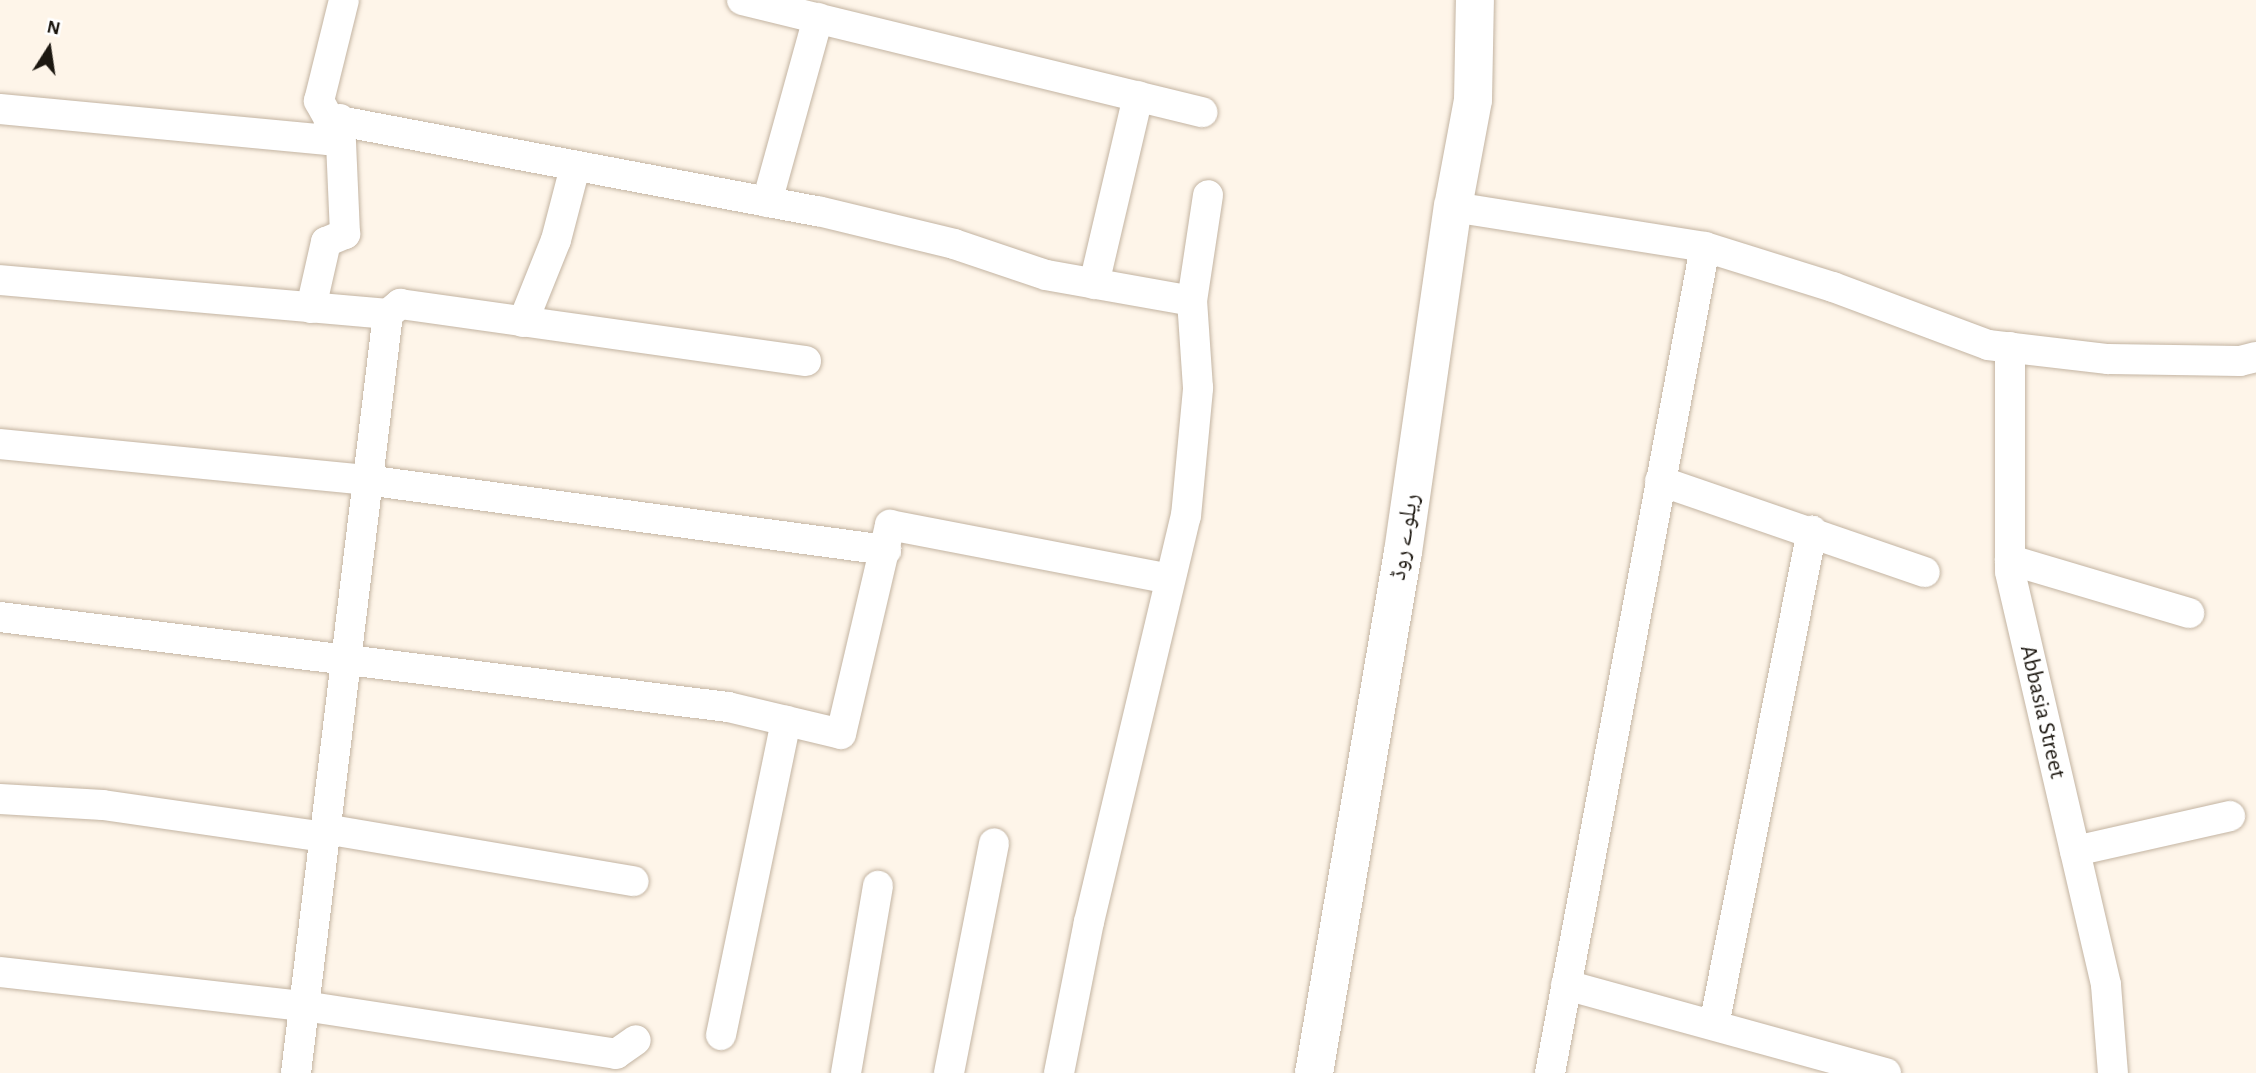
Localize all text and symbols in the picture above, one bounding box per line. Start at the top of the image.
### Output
north arrow [14,14,84,84]
text: N [45,17,62,39]
street label: ریلوے روڈ [1384,492,1426,582]
street label: Abbasia Street [2013,643,2071,781]

